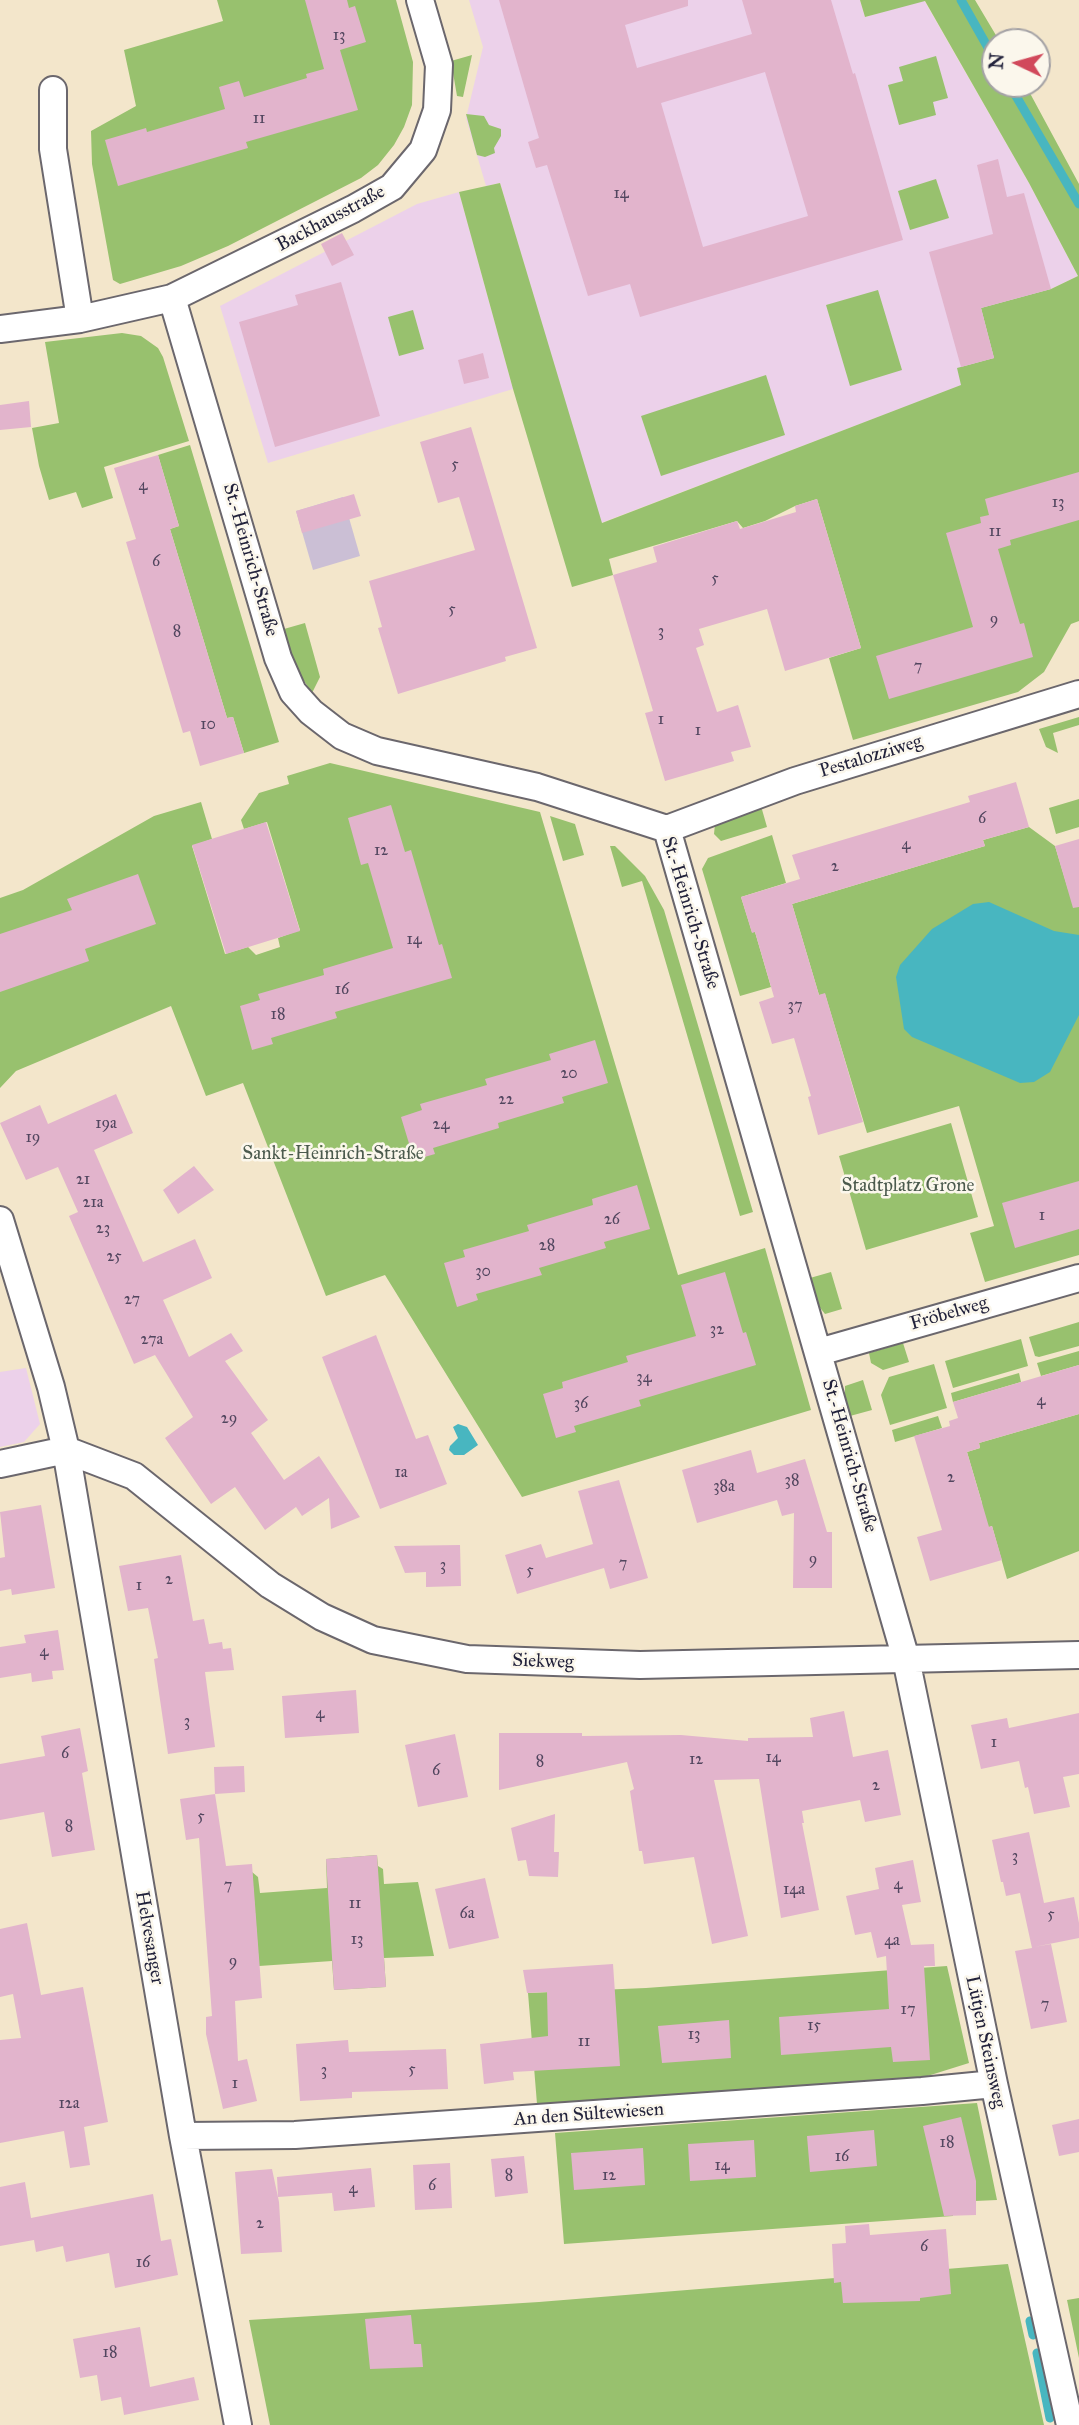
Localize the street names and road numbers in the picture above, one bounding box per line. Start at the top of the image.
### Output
street label: Backhausstraße [273,181,389,257]
street label: St.-Heinrich-Straße [217,481,283,639]
street label: Pestalozziweg [817,731,925,783]
street label: St.-Heinrich-Straße [656,834,724,992]
street label: Fröbelweg [907,1292,991,1336]
street label: St.-Heinrich-Straße [816,1377,882,1535]
street label: Siekweg [512,1650,574,1674]
street label: Helvesanger [130,1889,168,1987]
street label: Lütjen Steinsweg [960,1974,1010,2110]
street label: An den Sültewiesen [513,2098,665,2132]

